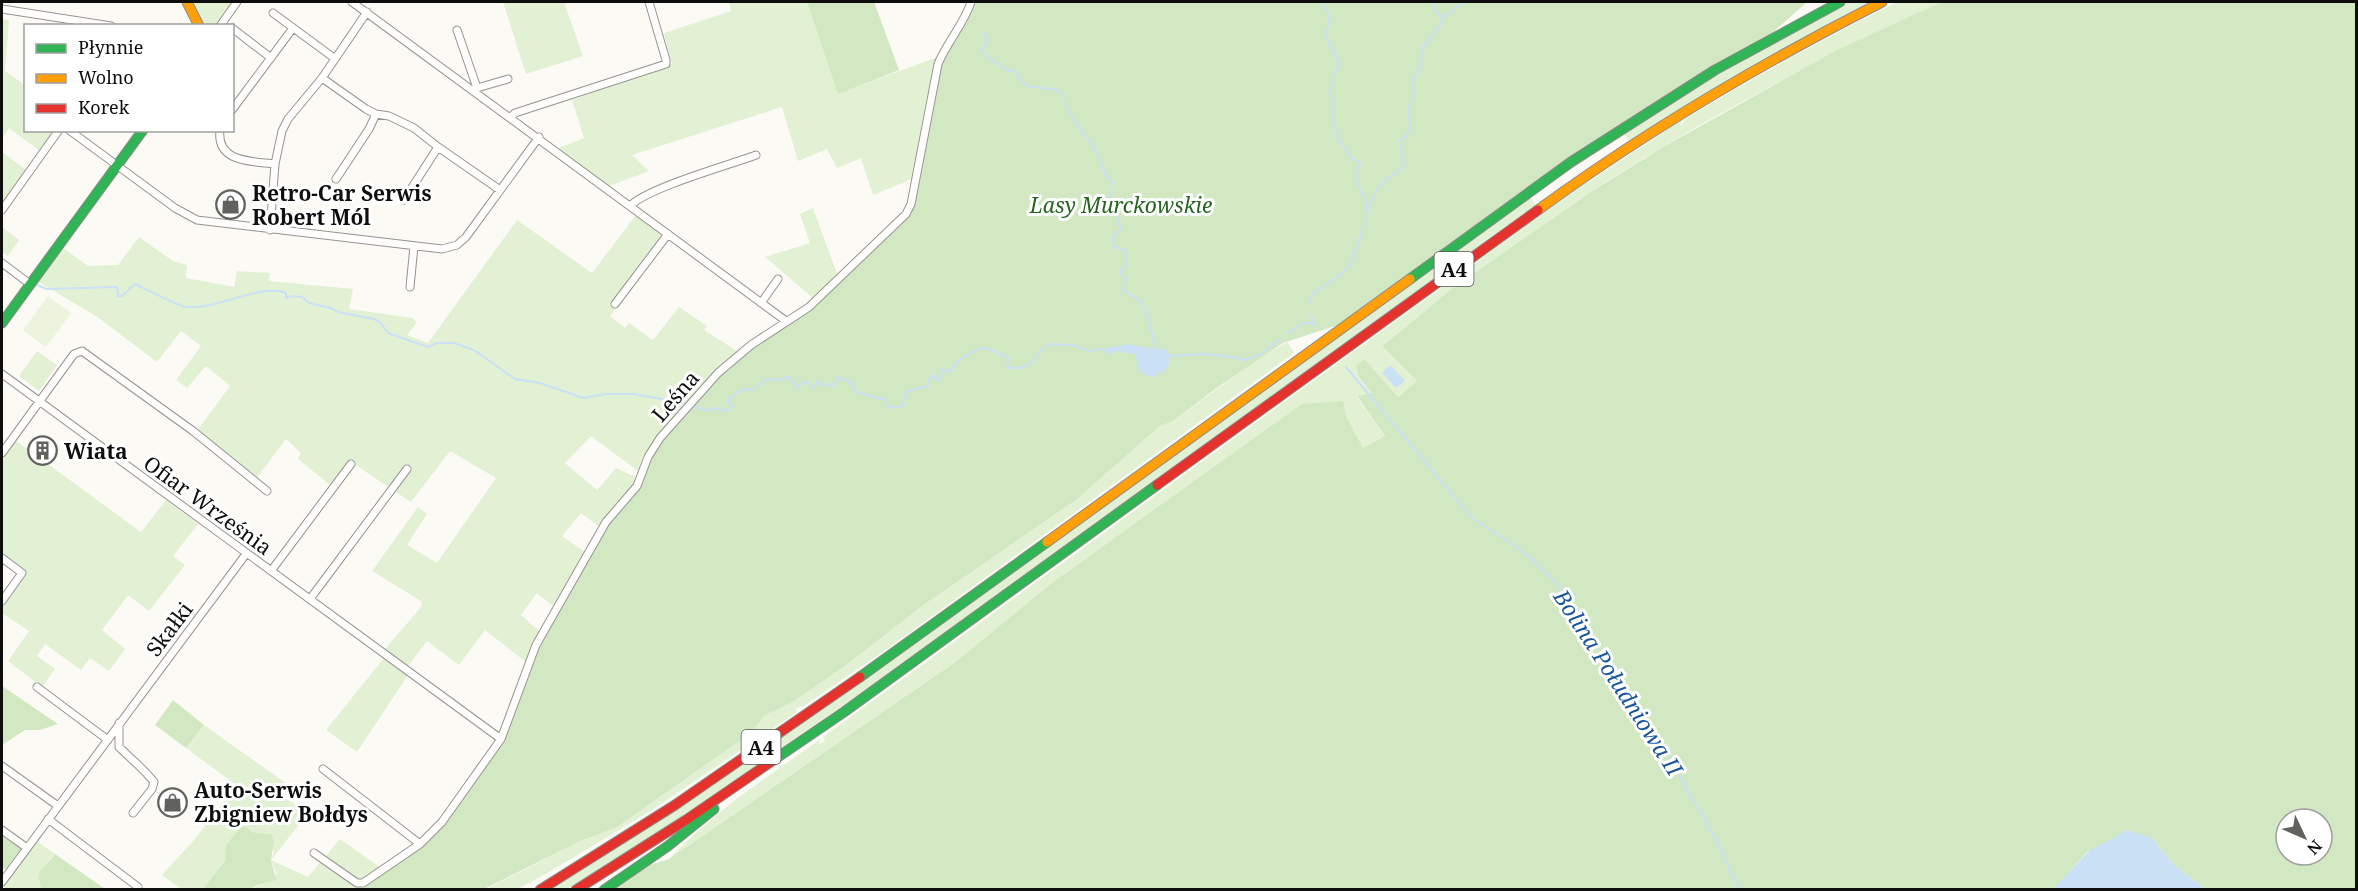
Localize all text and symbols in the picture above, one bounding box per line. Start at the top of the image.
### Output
legend [24,24,234,132]
text: Płynnie [78,35,143,59]
text: Wolno [78,65,134,89]
text: Korek [78,95,130,119]
place label: Retro-Car Serwis Robert Mól [252,179,432,231]
shop icon: Retro-Car Serwis Robert Mól [215,189,247,221]
park label: Lasy Murckowskie [1029,191,1212,219]
road number: A4 [1434,252,1474,286]
street label: Leśna [645,364,705,428]
building icon: Wiata [27,435,59,467]
place label: Wiata [64,437,128,465]
street label: Ofiar Września [138,449,278,561]
water label: Bolina Południowa II [1547,582,1692,783]
street label: Skałki [139,596,199,662]
road number: A4 [742,730,780,764]
place label: Auto-Serwis Zbigniew Bołdys [194,776,368,828]
shop icon: Auto-Serwis Zbigniew Bołdys [157,786,189,818]
north arrow [2274,807,2334,867]
text: N [2302,835,2327,860]

